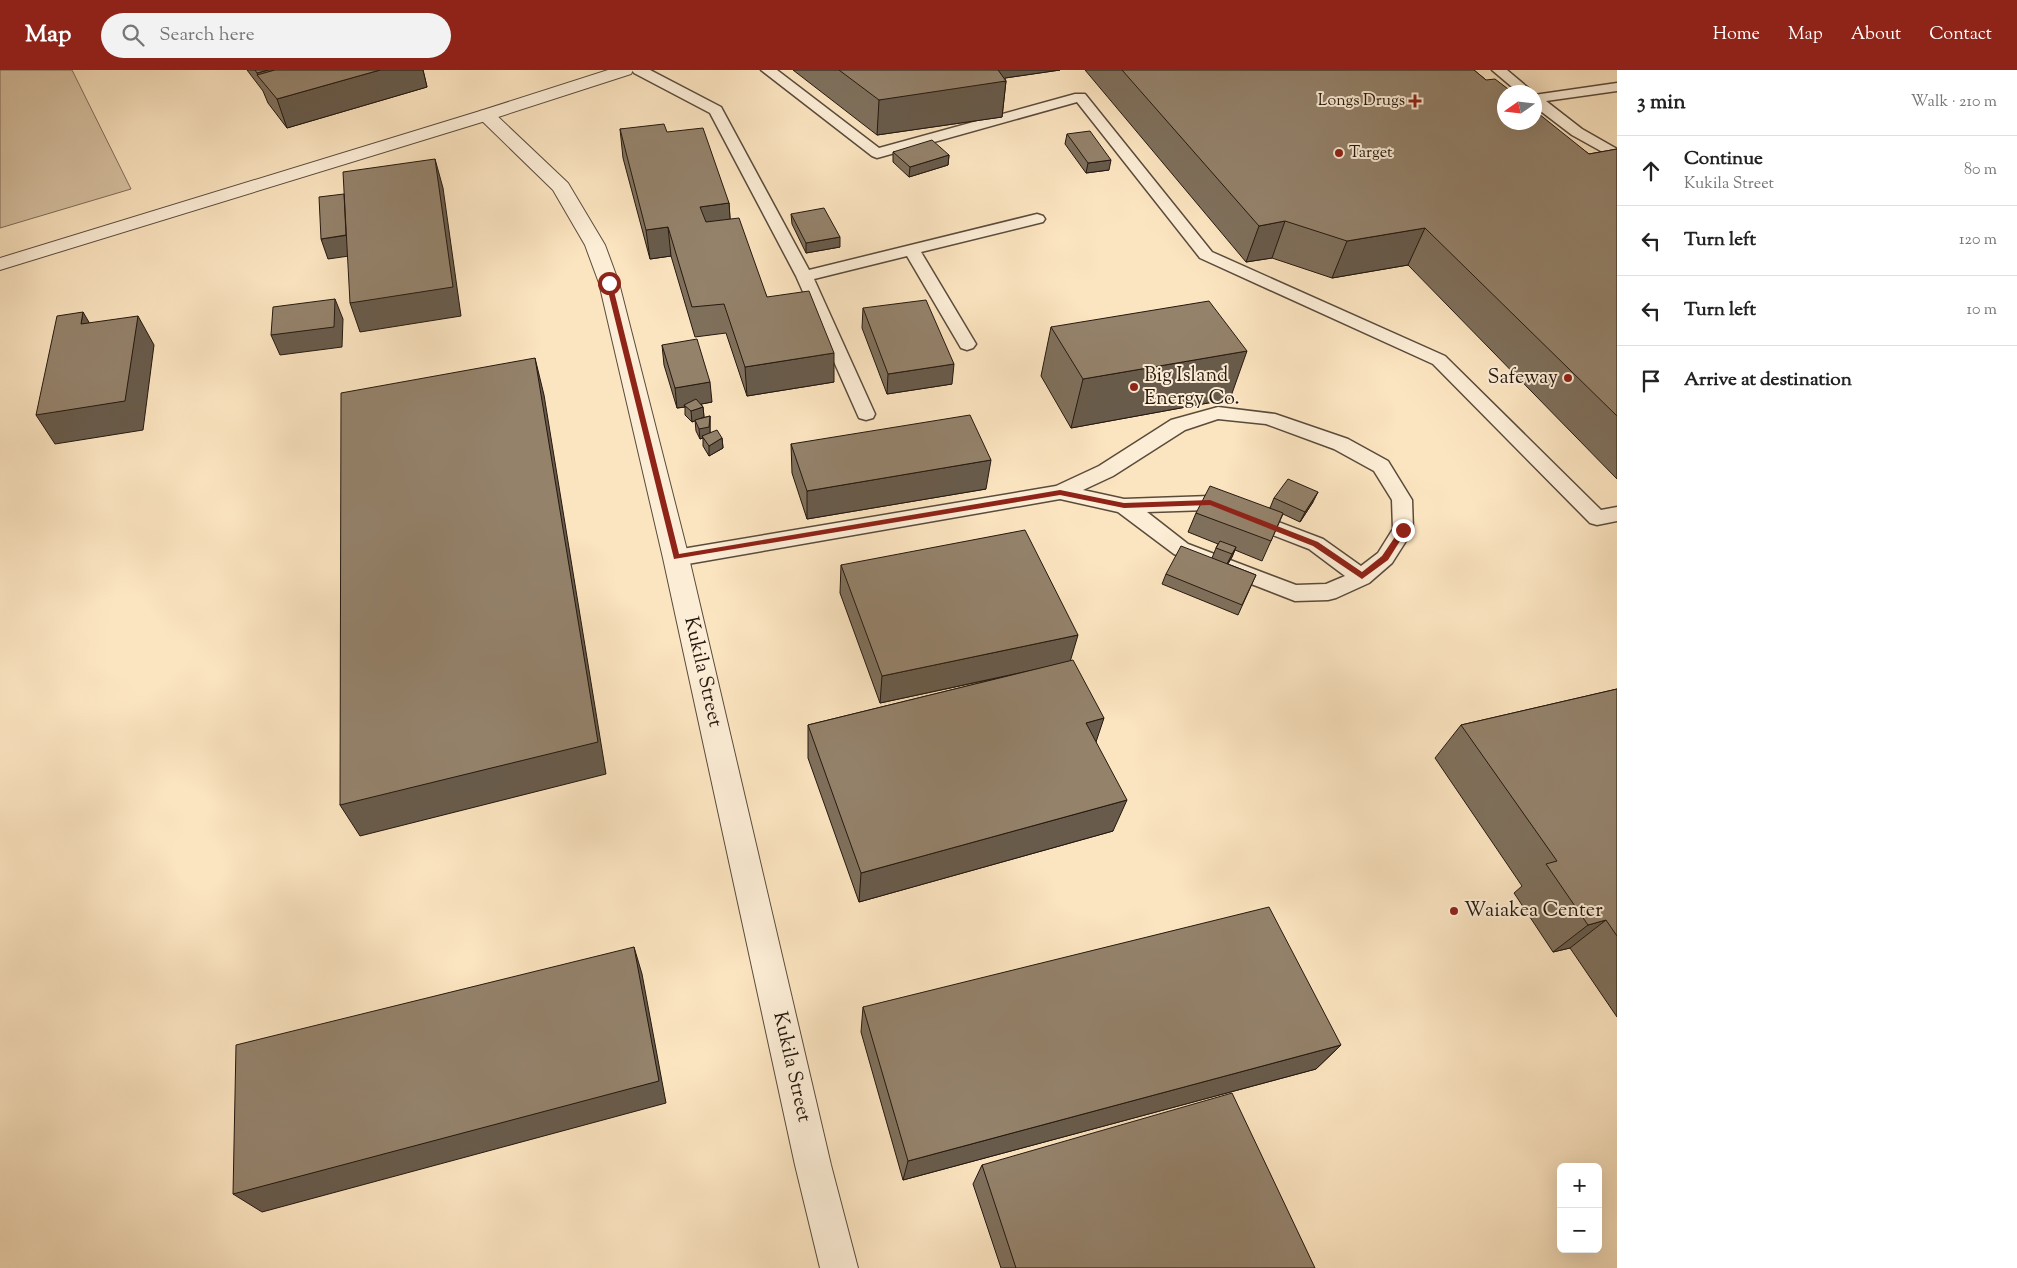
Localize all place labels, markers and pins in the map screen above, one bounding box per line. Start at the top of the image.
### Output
place label: Longs Drugs [1318,90,1405,113]
marker: Longs Drugs [1409,95,1421,107]
place label: Target [1349,142,1393,165]
marker: Target [1333,147,1345,159]
place label: Big Island Energy Co. [1144,362,1240,414]
place label: Safeway [1487,364,1558,393]
marker: Safeway [1562,372,1574,384]
marker: Big Island Energy Co. [1128,381,1140,393]
place label: Waiakea Center [1464,897,1603,926]
marker: Waiakea Center [1448,905,1460,917]

